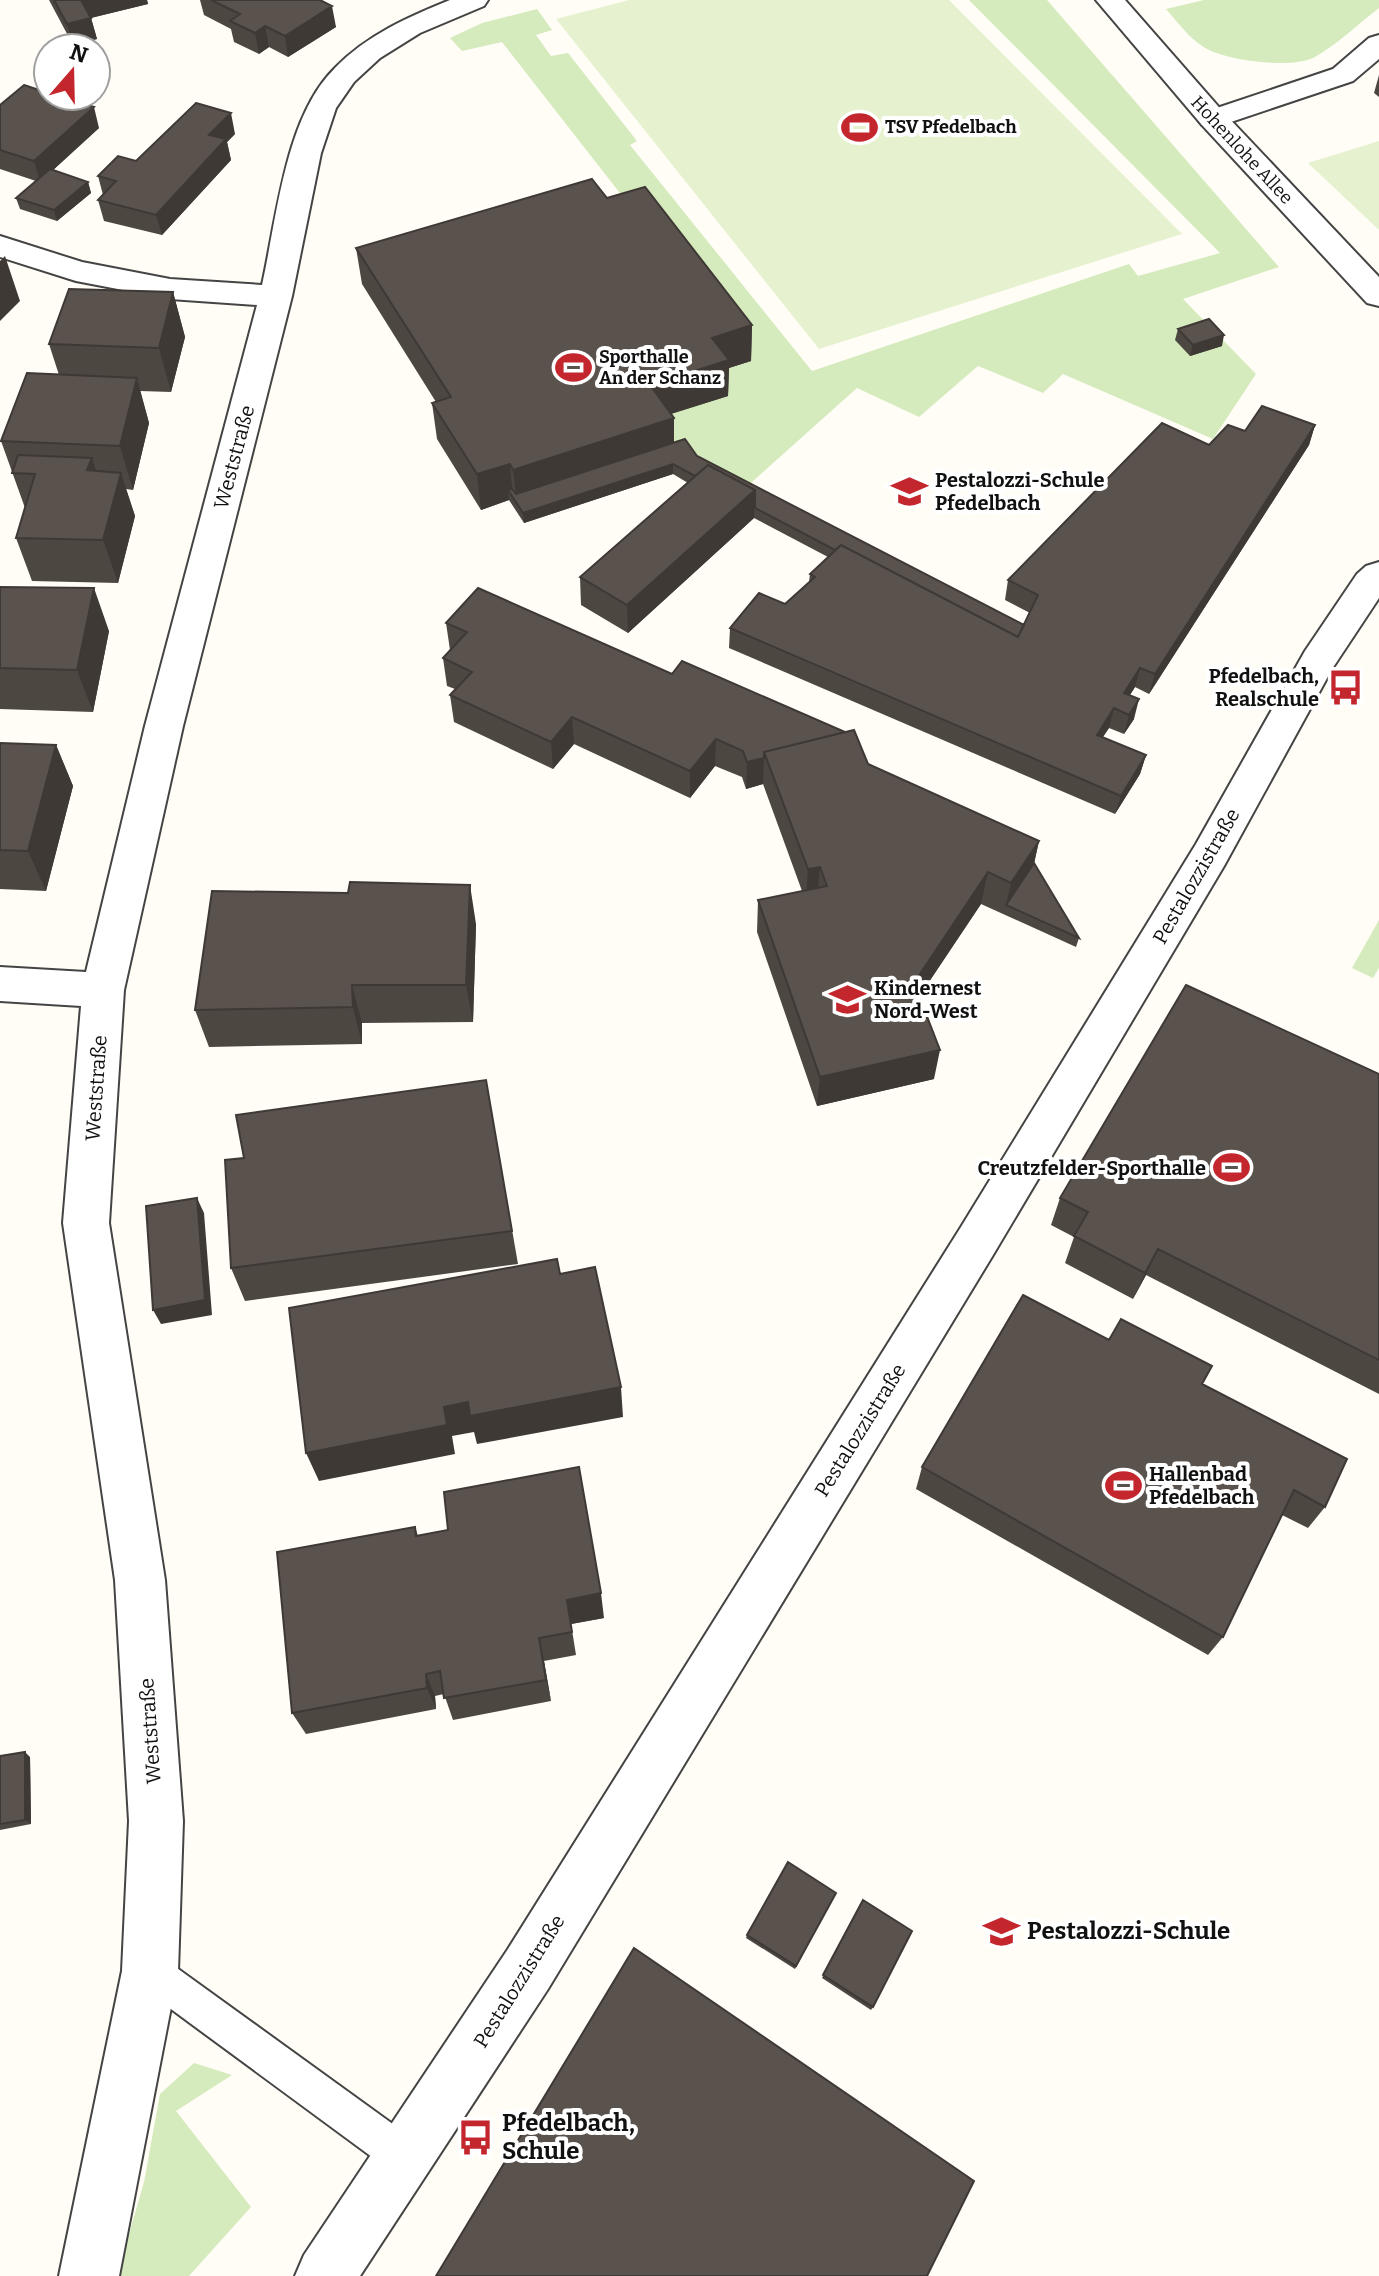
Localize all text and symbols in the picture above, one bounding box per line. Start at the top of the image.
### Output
north arrow [32,32,112,112]
text: N [66,38,91,69]
street label: Hohenlohe Allee [1186,91,1298,209]
sports icon: TSV Pfedelbach [840,108,878,146]
place label: TSV Pfedelbach [885,116,1017,138]
place label: Sporthalle An der Schanz [599,346,721,389]
sports icon: Sporthalle An der Schanz [554,348,592,386]
street label: Weststraße [209,403,259,511]
place label: Pestalozzi-Schule Pfedelbach [935,468,1104,515]
school or university icon: Pestalozzi-Schule Pfedelbach [890,473,928,511]
place label: Pfedelbach, Realschule [1208,664,1319,711]
bus stop icon: Pfedelbach, Realschule [1326,668,1364,706]
street label: Pestalozzistraße [1148,804,1244,948]
place label: Kindernest Nord-West [874,976,981,1023]
school or university icon: Kindernest Nord-West [829,981,867,1019]
street label: Weststraße [80,1034,112,1142]
sports icon: Creutzfelder-Sporthalle [1213,1149,1251,1187]
place label: Creutzfelder-Sporthalle [978,1156,1206,1180]
street label: Pestalozzistraße [809,1359,911,1501]
place label: Hallenbad Pfedelbach [1149,1462,1255,1509]
sports icon: Hallenbad Pfedelbach [1104,1466,1142,1504]
street label: Weststraße [134,1677,166,1785]
street label: Pestalozzistraße [468,1910,570,2052]
school or university icon: Pestalozzi-Schule [982,1912,1020,1950]
place label: Pestalozzi-Schule [1027,1917,1230,1945]
place label: Pfedelbach, Schule [502,2109,635,2165]
bus stop icon: Pfedelbach, Schule [457,2118,495,2156]

